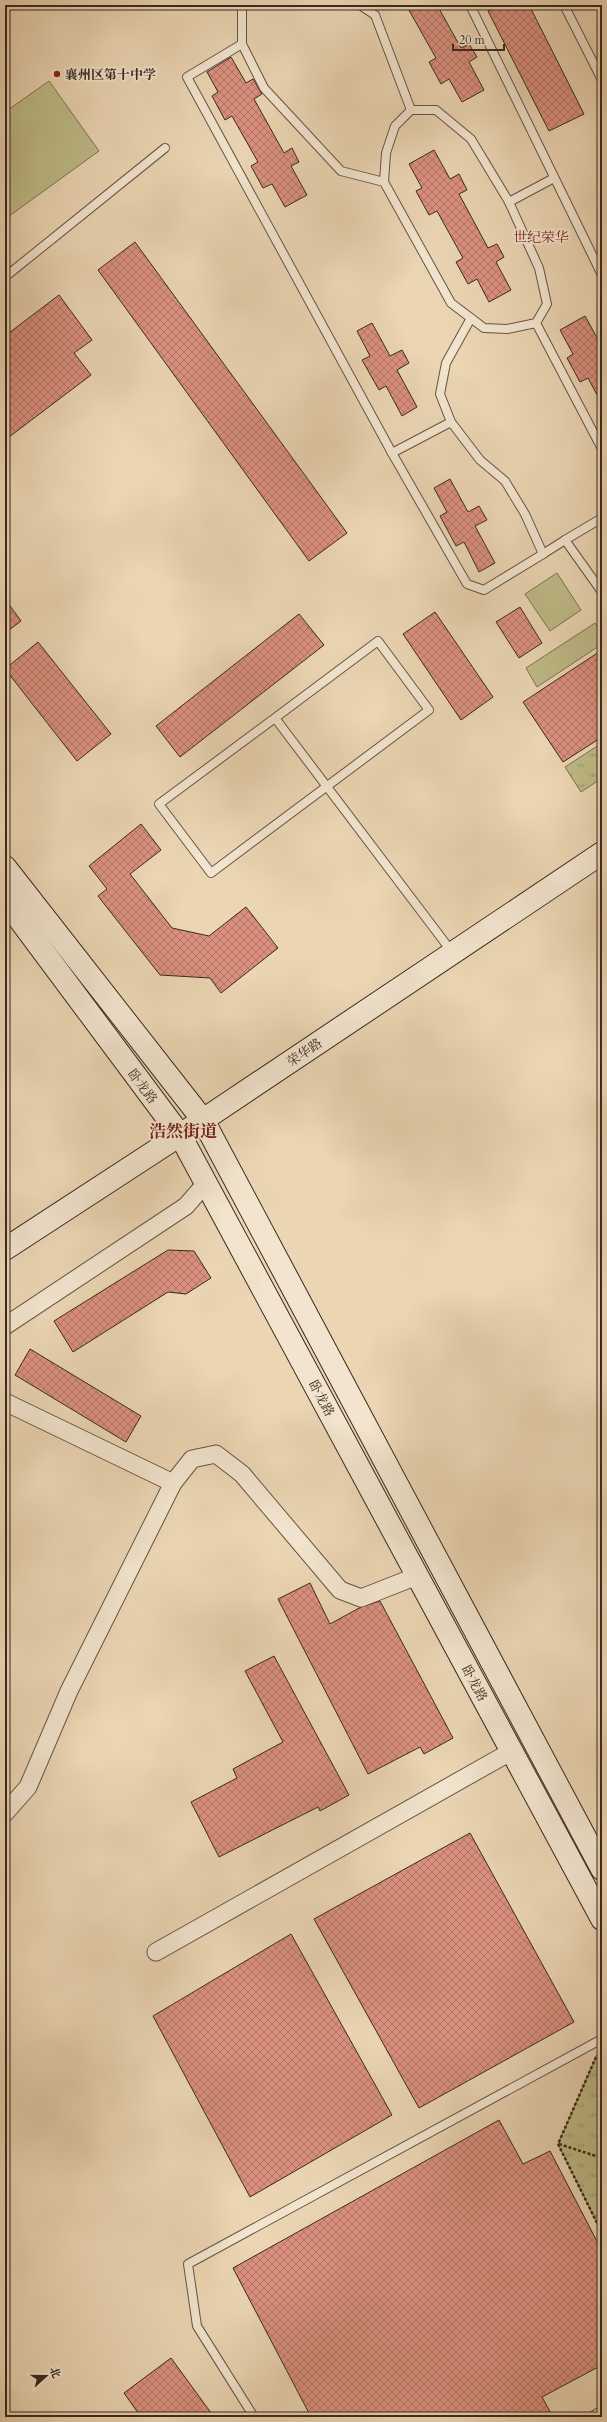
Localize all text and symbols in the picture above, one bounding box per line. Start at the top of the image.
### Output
scale bar [453,26,504,52]
text: 20 m [459,32,486,48]
place label: 襄州区第十中学 [65,66,156,84]
marker: 襄州区第十中学 [52,69,62,79]
district label: 世纪荣华 [513,228,569,247]
street label: 荣华路 [283,1034,326,1071]
street label: 卧龙路 [123,1066,161,1108]
district label: 浩然街道 [149,1120,217,1143]
street label: 卧龙路 [304,1377,338,1420]
street label: 卧龙路 [457,1662,491,1705]
north arrow [26,2356,66,2396]
text: 北 [46,2365,64,2380]

